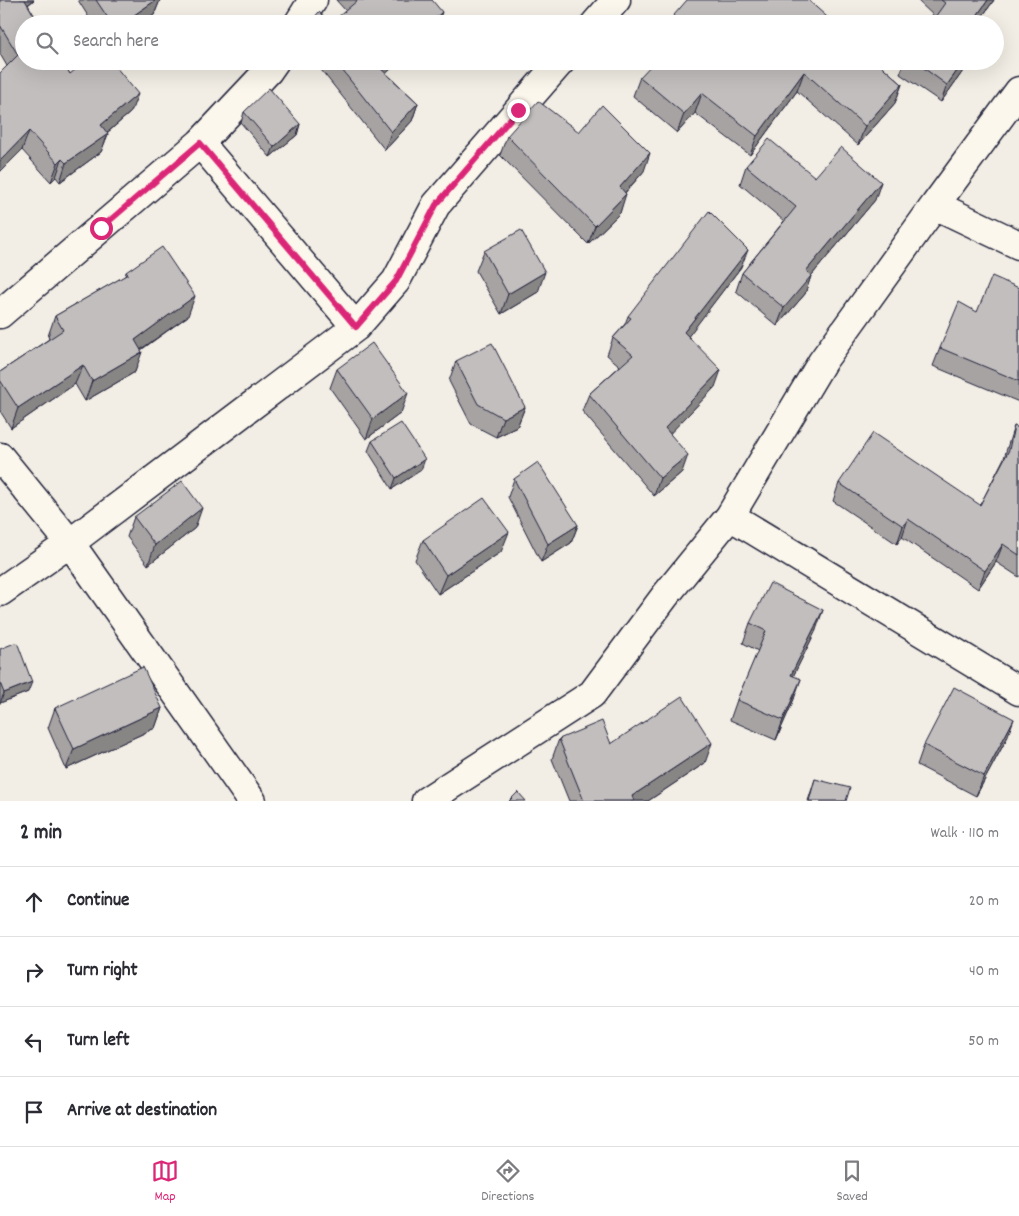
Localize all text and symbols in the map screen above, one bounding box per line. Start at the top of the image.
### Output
search box [15,15,1004,70]
icon: search [33,29,61,57]
text: Search here [73,29,159,56]
route end [507,99,530,122]
route start [90,217,113,240]
text: 2 min [20,819,62,849]
text: Walk · 110 m [931,822,999,845]
icon: ahead [20,888,48,916]
text: Continue [67,888,129,915]
text: 20 m [969,890,999,913]
icon: right [20,958,48,986]
text: Turn right [67,958,138,985]
text: 40 m [969,960,999,983]
icon: left [20,1028,48,1056]
text: Turn left [67,1028,130,1055]
text: 50 m [968,1030,999,1053]
icon: arrive [20,1098,48,1126]
text: Arrive at destination [67,1098,217,1125]
tab: Map [151,1157,179,1207]
tab: Directions [481,1157,534,1207]
tab: Saved [837,1157,868,1207]

